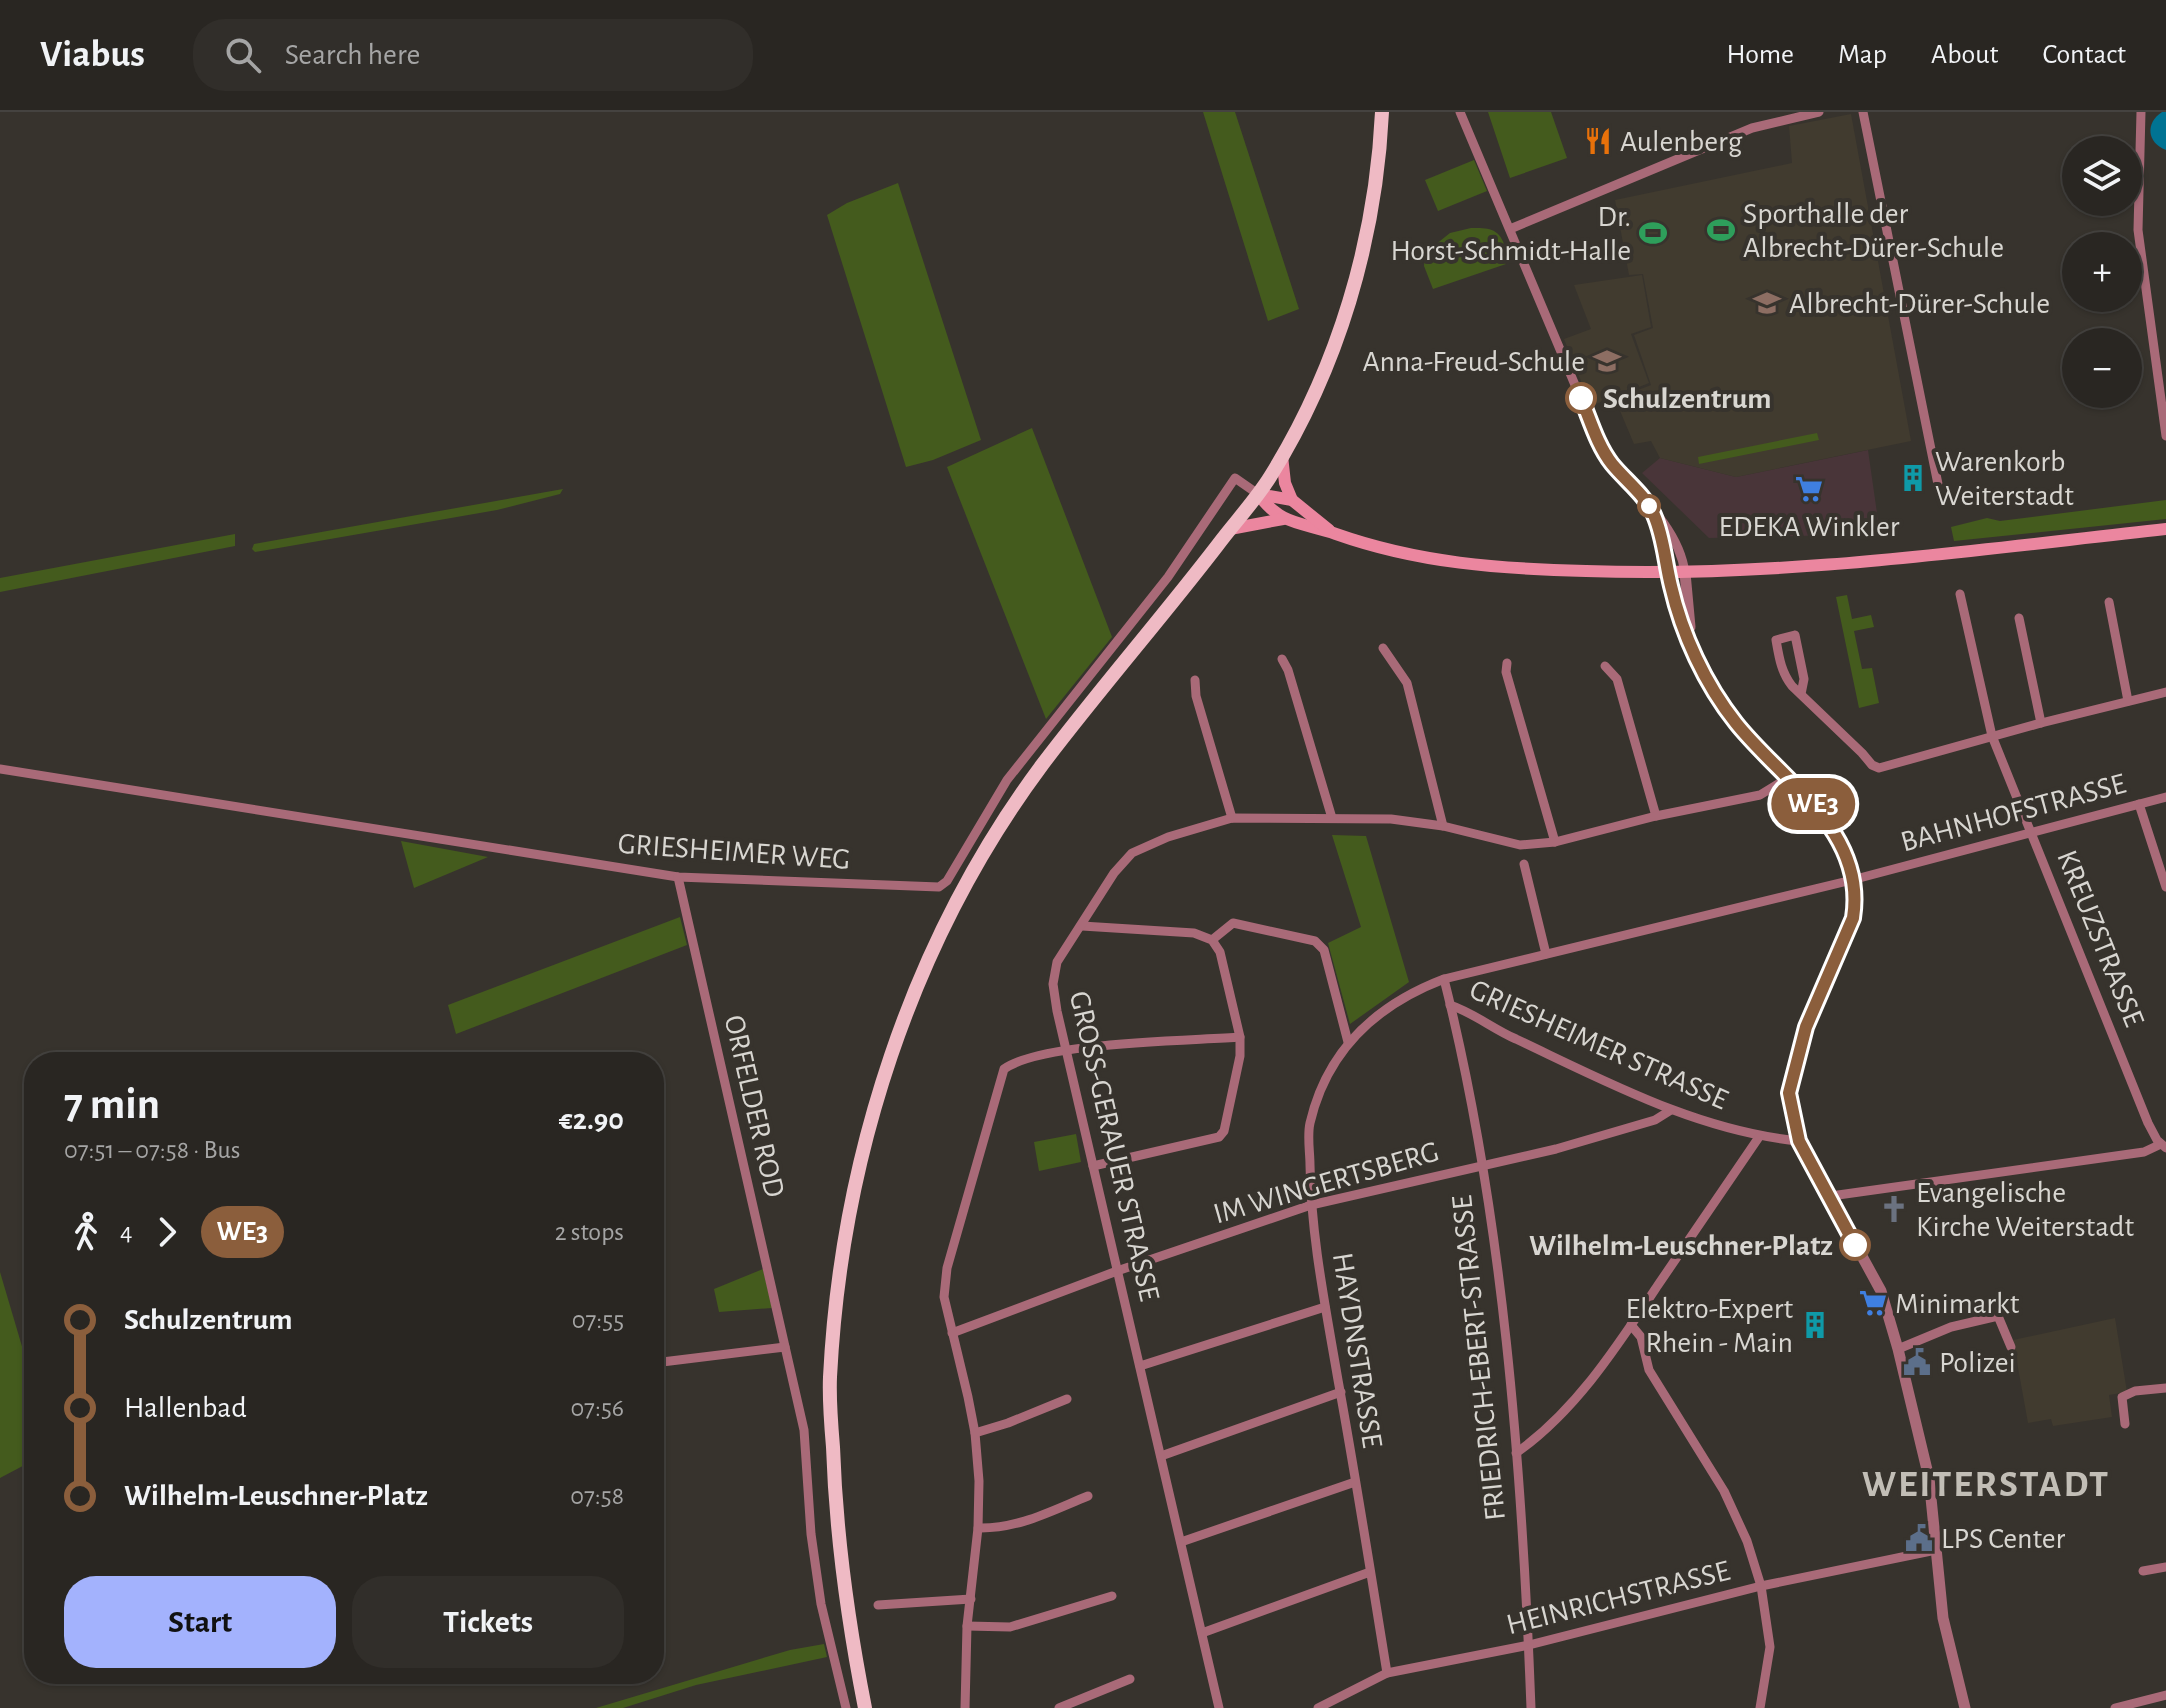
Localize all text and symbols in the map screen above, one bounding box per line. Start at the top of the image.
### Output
search box [193,19,753,91]
icon: search [221,33,265,77]
text: Viabus [40,36,145,74]
text: Search here [285,40,420,70]
text: Home [1727,41,1794,69]
text: Map [1838,41,1887,69]
text: About [1931,41,1999,69]
text: Contact [2043,41,2126,69]
restaurant icon: Aulenberg [1583,126,1613,156]
place label: Aulenberg [1620,127,1743,157]
map controls [2062,136,2142,408]
button: layers [2062,136,2142,216]
place label: Sporthalle der Albrecht-Dürer-Schule [1743,199,2004,263]
place label: Dr. Horst-Schmidt-Halle [1390,202,1631,266]
sports icon: Sporthalle der Albrecht-Dürer-Schule [1706,215,1736,245]
sports icon: Dr. Horst-Schmidt-Halle [1638,218,1668,248]
button: + [2062,232,2142,312]
school or university icon: Albrecht-Dürer-Schule [1752,288,1782,318]
place label: Albrecht-Dürer-Schule [1789,289,2050,319]
button: − [2062,328,2142,408]
school or university icon: Anna-Freud-Schule [1592,346,1622,376]
place label: Anna-Freud-Schule [1362,347,1585,377]
marker: Schulzentrum [1566,383,1596,413]
place label: Schulzentrum [1603,384,1771,414]
place label: Warenkorb Weiterstadt [1935,447,2074,511]
building icon: Warenkorb Weiterstadt [1898,463,1928,493]
supermarket icon: EDEKA Winkler [1794,474,1824,504]
unlabelled marker [1638,495,1660,517]
place label: EDEKA Winkler [1718,512,1900,542]
street label: BAHNHOFSTRASSE [1897,768,2129,857]
line badge: WE3 [1767,778,1859,830]
text: WE3 [1787,790,1839,818]
street label: GRIESHEIMER WEG [617,829,851,875]
street label: KREUZSTRASSE [2051,846,2149,1031]
street label: GRIESHEIMER STRASSE [1465,974,1732,1115]
street label: GROSS-GERAUER STRASSE [1064,988,1164,1304]
street label: ORFELDER ROD [719,1012,790,1200]
text: 7 min [64,1083,160,1127]
text: €2.90 [559,1105,624,1135]
street label: IM WINGERTSBERG [1210,1136,1442,1229]
text: 07:51 – 07:58 · Bus [64,1137,240,1163]
place label: Evangelische Kirche Weiterstadt [1916,1178,2135,1242]
street label: FRIEDRICH-EBERT-STRASSE [1447,1194,1511,1522]
church icon: Evangelische Kirche Weiterstadt [1879,1194,1909,1224]
icon: walk [64,1210,108,1254]
icon: forward [145,1210,189,1254]
text: WE3 [217,1218,268,1246]
text: 4 [120,1219,133,1245]
text: 2 stops [555,1219,624,1245]
marker: Wilhelm-Leuschner-Platz [1840,1230,1870,1260]
place label: Wilhelm-Leuschner-Platz [1529,1231,1833,1261]
street label: HAYDNSTRASSE [1327,1250,1387,1450]
supermarket icon: Minimarkt [1858,1288,1888,1318]
place label: Minimarkt [1895,1289,2020,1319]
place label: Elektro-Expert Rhein - Main [1626,1294,1793,1358]
text: Schulzentrum [124,1305,292,1335]
text: 07:55 [572,1307,624,1333]
building icon: Elektro-Expert Rhein - Main [1800,1310,1830,1340]
public building icon: Polizei [1902,1347,1932,1377]
place label: Polizei [1939,1348,2016,1378]
text: Hallenbad [124,1393,247,1423]
text: 07:56 [570,1395,624,1421]
district label: WEITERSTADT [1862,1466,2110,1504]
text: Wilhelm-Leuschner-Platz [124,1481,428,1511]
text: 07:58 [570,1483,624,1509]
public building icon: LPS Center [1904,1523,1934,1553]
place label: LPS Center [1941,1524,2065,1554]
street label: HEINRICHSTRASSE [1504,1556,1733,1640]
button: Start [64,1576,336,1668]
button: Tickets [352,1576,624,1668]

